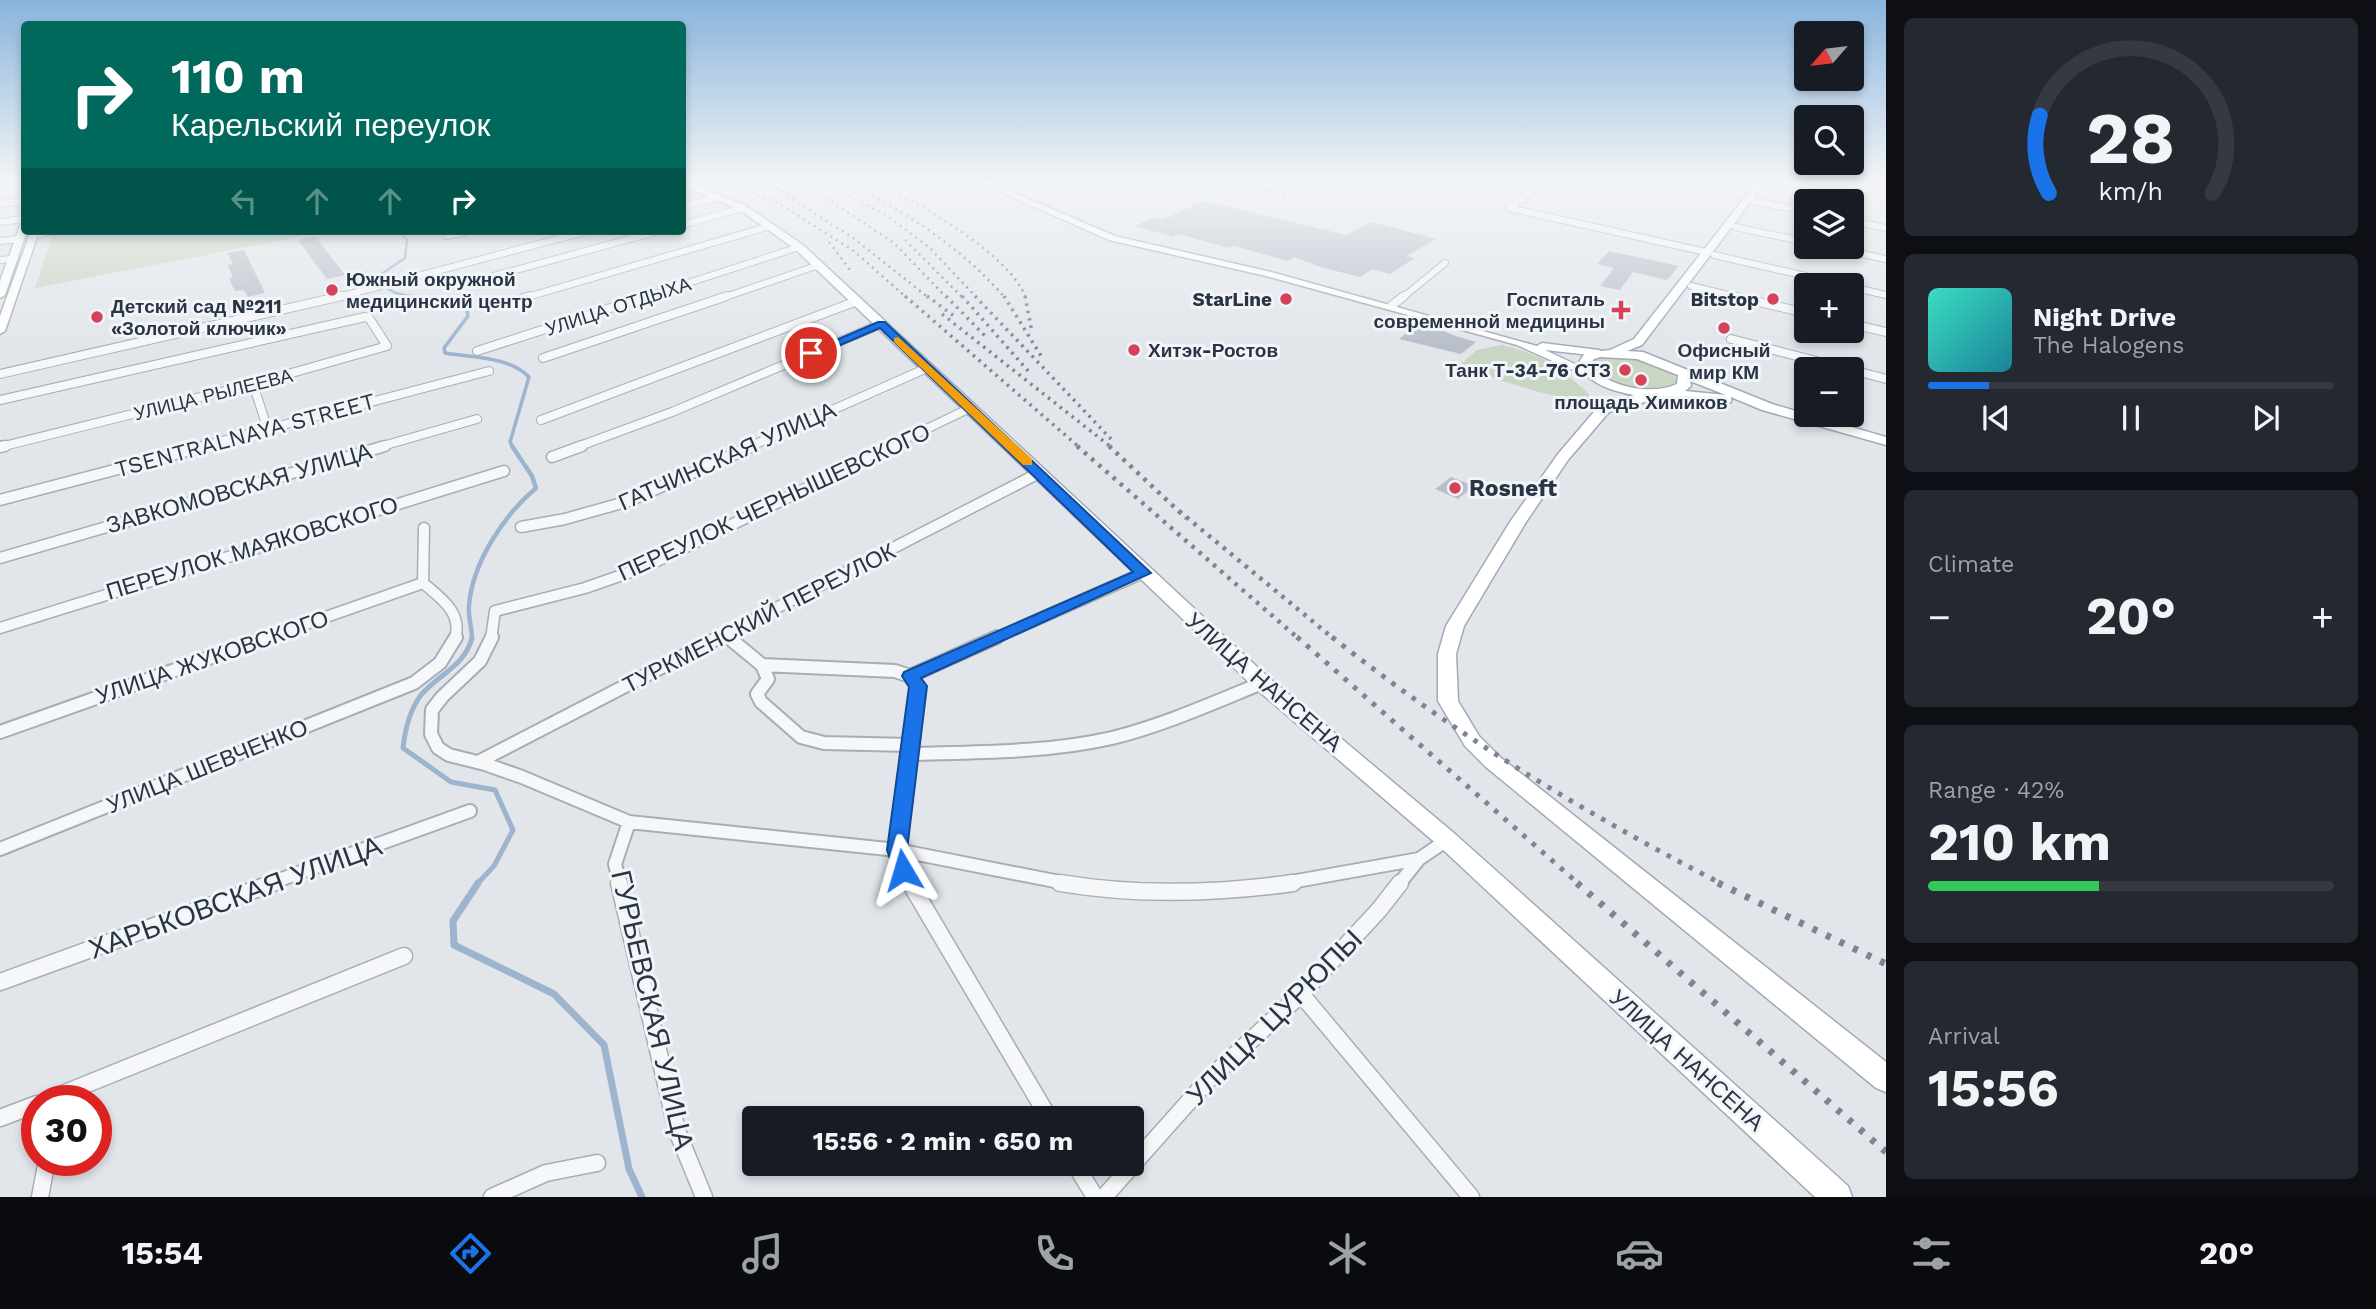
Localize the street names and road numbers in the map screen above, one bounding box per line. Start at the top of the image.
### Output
street label: УЛИЦА ОТДЫХА [543,272,694,341]
street label: УЛИЦА РЫЛЕЕВА [131,364,295,425]
street label: TSENTRALNAYA STREET [112,388,378,483]
street label: ГАТЧИНСКАЯ УЛИЦА [615,396,840,517]
street label: ПЕРЕУЛОК ЧЕРНЫШЕВСКОГО [614,418,935,587]
street label: ЗАВКОМОВСКАЯ УЛИЦА [103,437,376,539]
street label: ПЕРЕУЛОК МАЯКОВСКОГО [103,491,401,606]
street label: ТУРКМЕНСКИЙ ПЕРЕУЛОК [618,537,901,699]
street label: УЛИЦА ЖУКОВСКОГО [92,605,332,710]
street label: УЛИЦА НАНСЕНА [1180,607,1348,758]
street label: УЛИЦА ШЕВЧЕНКО [103,714,312,819]
street label: ХАРЬКОВСКАЯ УЛИЦА [84,829,387,966]
street label: ГУРЬЕВСКАЯ УЛИЦА [604,867,701,1154]
street label: УЛИЦА ЦУРЮПЫ [1180,923,1369,1112]
street label: УЛИЦА НАНСЕНА [1604,984,1770,1137]

